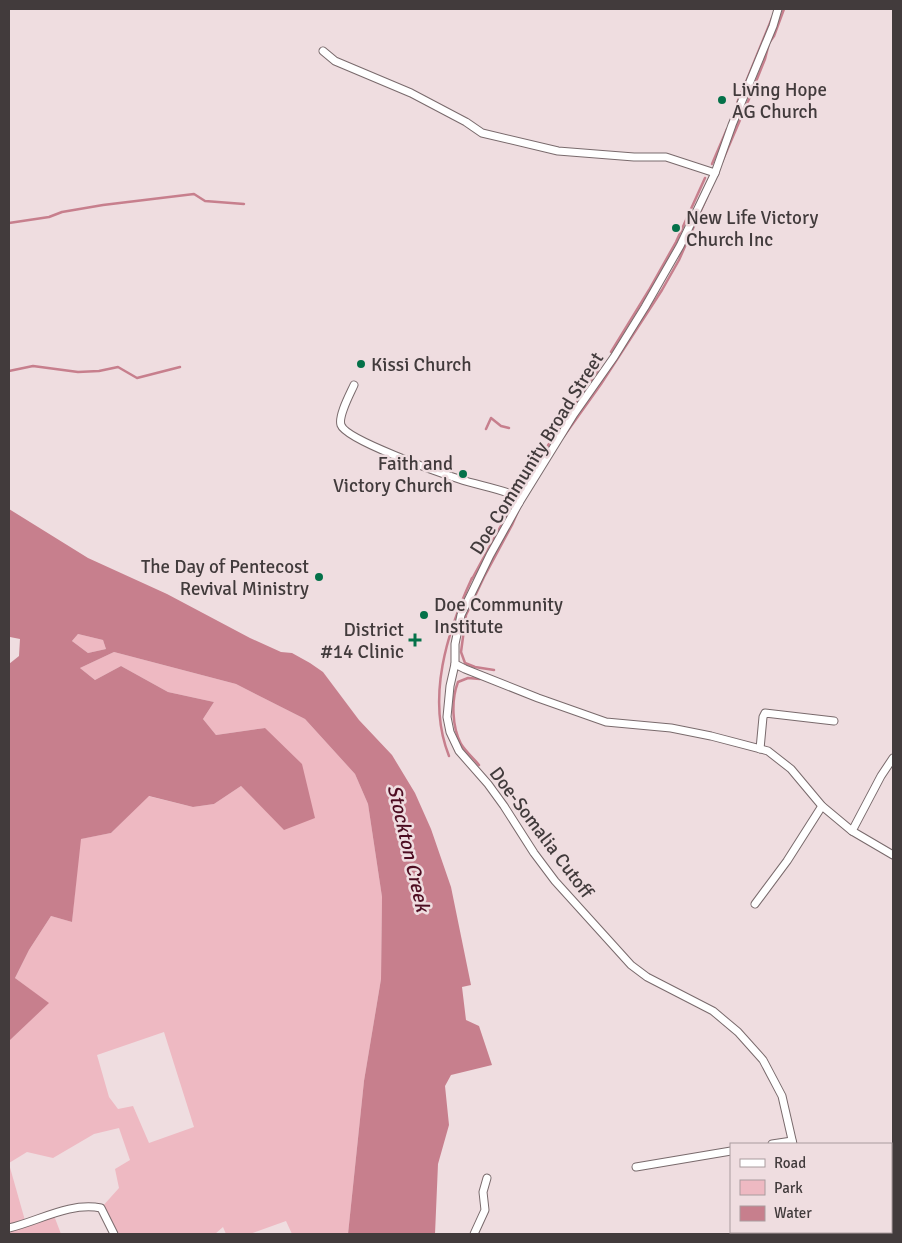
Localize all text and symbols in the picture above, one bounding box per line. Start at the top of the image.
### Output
place label: Living Hope AG Church [732,78,827,124]
marker: Living Hope AG Church [716,94,728,106]
place label: New Life Victory Church Inc [686,206,818,252]
marker: New Life Victory Church Inc [670,222,682,234]
street label: Doe Community Broad Street [465,348,609,559]
place label: Kissi Church [371,353,472,377]
marker: Kissi Church [355,358,367,370]
place label: Faith and Victory Church [333,452,453,498]
marker: Faith and Victory Church [457,468,469,480]
place label: The Day of Pentecost Revival Ministry [141,555,309,601]
marker: The Day of Pentecost Revival Ministry [313,571,325,583]
place label: Doe Community Institute [434,593,563,639]
marker: Doe Community Institute [418,609,430,621]
place label: District #14 Clinic [320,618,404,664]
marker: District #14 Clinic [408,633,422,647]
street label: Doe-Somalia Cutoff [484,762,599,904]
water label: Stockton Creek [382,782,436,916]
legend [730,1143,892,1233]
text: Road [774,1154,806,1172]
text: Park [774,1179,803,1197]
text: Water [774,1204,812,1222]

